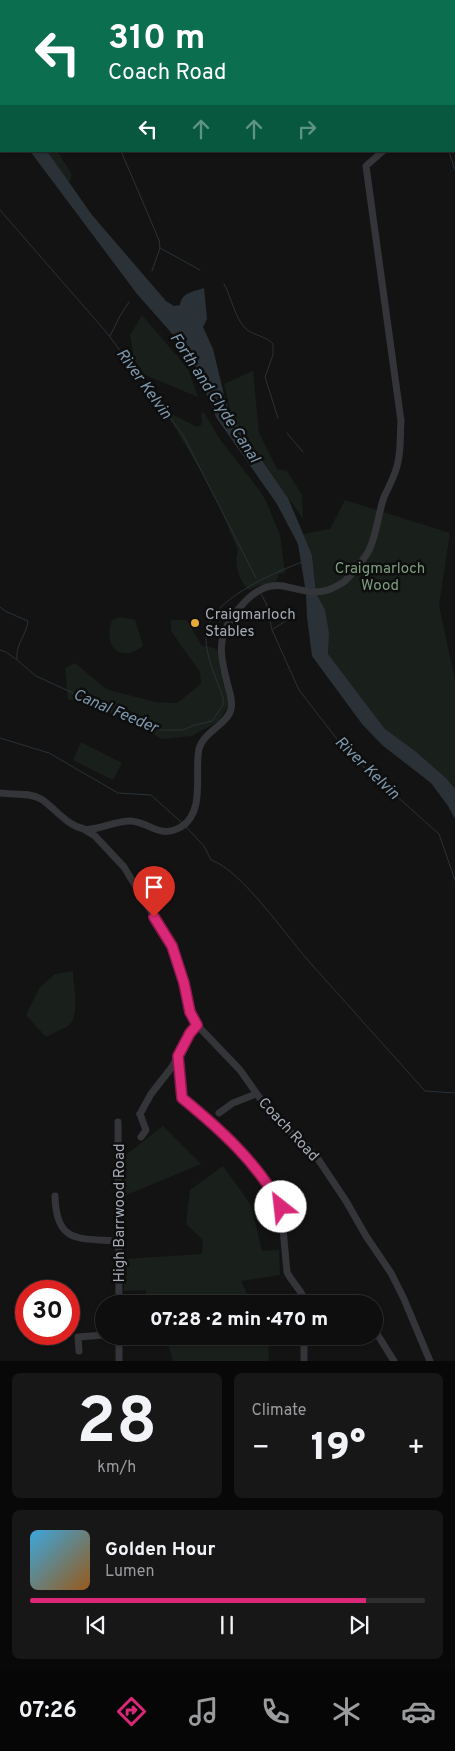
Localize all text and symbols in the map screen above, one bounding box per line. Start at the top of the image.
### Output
text: 310 m [108,17,205,61]
icon: left [25,20,90,85]
text: Coach Road [108,60,226,87]
icon: left [134,115,162,143]
icon: ahead [187,115,215,143]
icon: ahead [240,115,268,143]
icon: right [293,115,321,143]
water label: Forth and Clyde Canal [165,329,264,468]
water label: River Kelvin [111,345,176,424]
park label: Craigmarloch Wood [335,560,425,596]
place label: Craigmarloch Stables [205,606,296,642]
marker: Craigmarloch Stables [189,617,201,629]
water label: Canal Feeder [70,685,162,739]
water label: River Kelvin [330,733,403,805]
pin [133,866,175,917]
icon: arrive [140,873,168,901]
street label: Coach Road [253,1094,322,1166]
street label: High Barrwood Road [111,1144,130,1282]
position arrow [254,1180,306,1232]
speed limit sign: 30 [15,1280,80,1345]
text: 07:28 · 2 min · 470 m [150,1308,328,1332]
text: 28 [76,1384,157,1466]
text: Climate [252,1401,306,1421]
text: 19° [311,1425,366,1474]
text: − [252,1431,270,1467]
text: + [407,1431,425,1467]
text: km/h [97,1458,136,1478]
text: Golden Hour [105,1538,216,1562]
text: Lumen [105,1562,155,1582]
icon: previous [82,1611,110,1639]
icon: pause [213,1611,241,1639]
icon: next [345,1611,373,1639]
icon: directions [114,1694,149,1729]
icon: music [186,1694,221,1729]
icon: phone [258,1694,293,1729]
icon: climate [329,1694,364,1729]
icon: car [401,1694,436,1729]
text: 07:26 [18,1698,77,1725]

